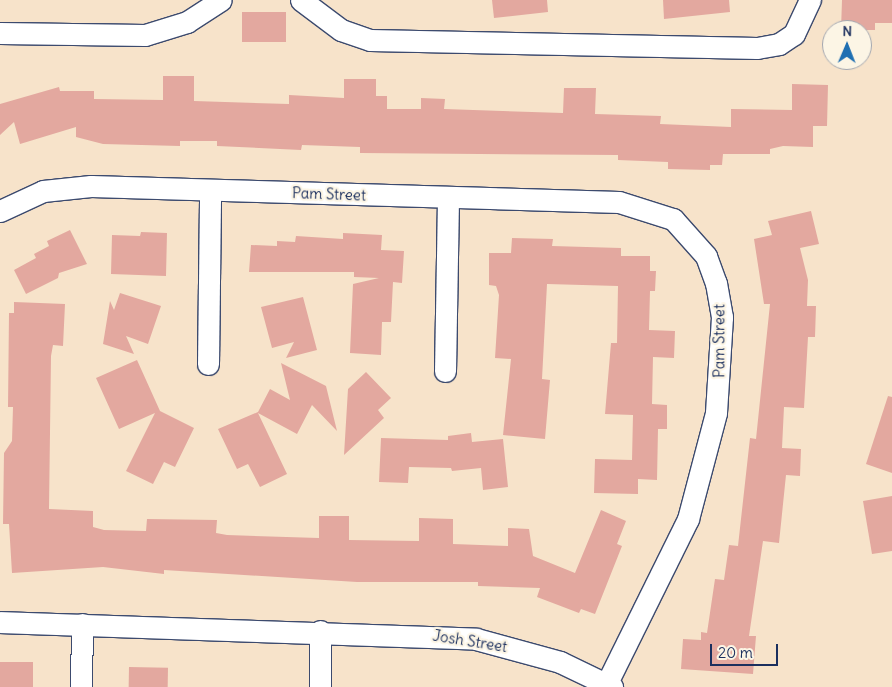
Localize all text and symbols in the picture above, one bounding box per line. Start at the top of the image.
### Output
north arrow [822,20,872,70]
text: N [842,22,852,40]
street label: Pam Street [292,184,366,204]
street label: Pam Street [710,304,728,378]
street label: Josh Street [432,626,508,656]
scale bar [712,634,780,666]
text: 20 m [718,643,753,662]

